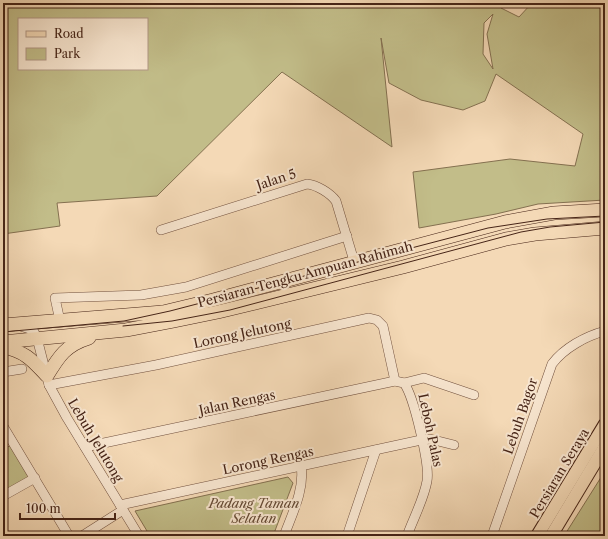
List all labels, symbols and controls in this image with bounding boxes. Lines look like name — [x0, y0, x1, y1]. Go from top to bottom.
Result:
legend — [18, 18, 148, 70]
text: Road — [54, 26, 84, 41]
text: Park — [54, 46, 81, 61]
street label: Jalan 5 — [252, 165, 298, 194]
street label: Persiaran Tengku Ampuan Rahimah — [196, 238, 414, 310]
street label: Lorong Jelutong — [192, 315, 292, 351]
street label: Lebuh Bagor — [500, 375, 541, 456]
street label: Jalan Rengas — [195, 386, 277, 418]
street label: Leboh Palas — [415, 392, 447, 469]
street label: Lebuh Jelutong — [65, 395, 127, 485]
street label: Persiaran Seraya — [526, 425, 592, 521]
street label: Lorong Rengas — [221, 442, 315, 477]
scale bar — [20, 495, 115, 521]
park label: Padang Taman Selatan — [208, 495, 299, 526]
text: 100 m — [26, 501, 61, 516]

